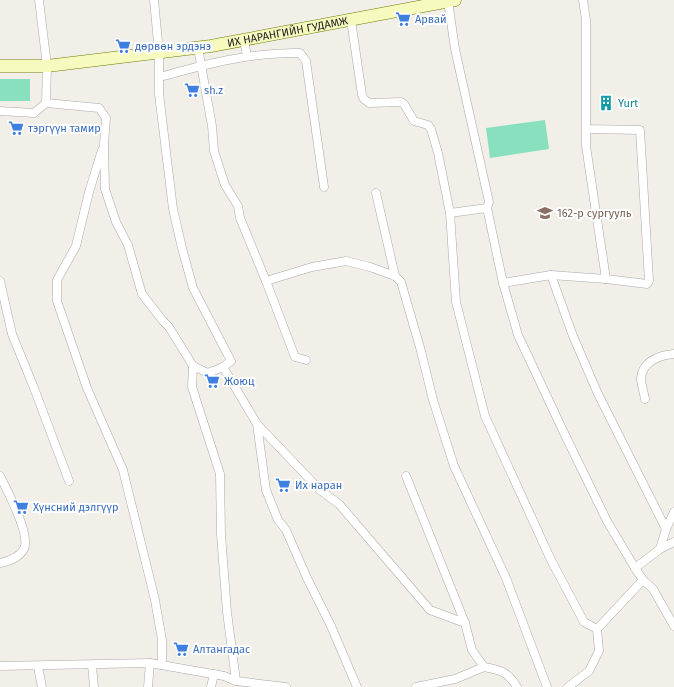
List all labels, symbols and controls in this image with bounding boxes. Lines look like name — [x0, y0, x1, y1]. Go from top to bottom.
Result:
supermarket icon: Арвай — [394, 10, 412, 28]
place label: Арвай — [415, 13, 447, 26]
street label: ИХ НАРАНГИЙН ГУДАМЖ — [226, 14, 349, 50]
supermarket icon: дөрвөн эрдэнэ — [114, 37, 132, 55]
place label: дөрвөн эрдэнэ — [135, 40, 211, 53]
supermarket icon: sh.z — [183, 81, 201, 99]
place label: sh.z — [204, 84, 223, 97]
building icon: Yurt — [597, 94, 615, 112]
place label: Yurt — [618, 97, 638, 110]
supermarket icon: тэргүүн тамир — [7, 119, 25, 137]
place label: тэргүүн тамир — [28, 122, 101, 135]
school or university icon: 162-р сургууль — [536, 204, 554, 222]
place label: 162-р сургууль — [557, 207, 632, 220]
supermarket icon: Жоюц — [203, 372, 221, 390]
place label: Жоюц — [224, 375, 255, 388]
supermarket icon: Их наран — [274, 476, 292, 494]
place label: Их наран — [295, 479, 342, 492]
supermarket icon: Хүнсний дэлгүүр — [12, 498, 30, 516]
place label: Хүнсний дэлгүүр — [33, 501, 118, 514]
supermarket icon: Алтангадас — [172, 640, 190, 658]
place label: Алтангадас — [193, 643, 250, 656]

